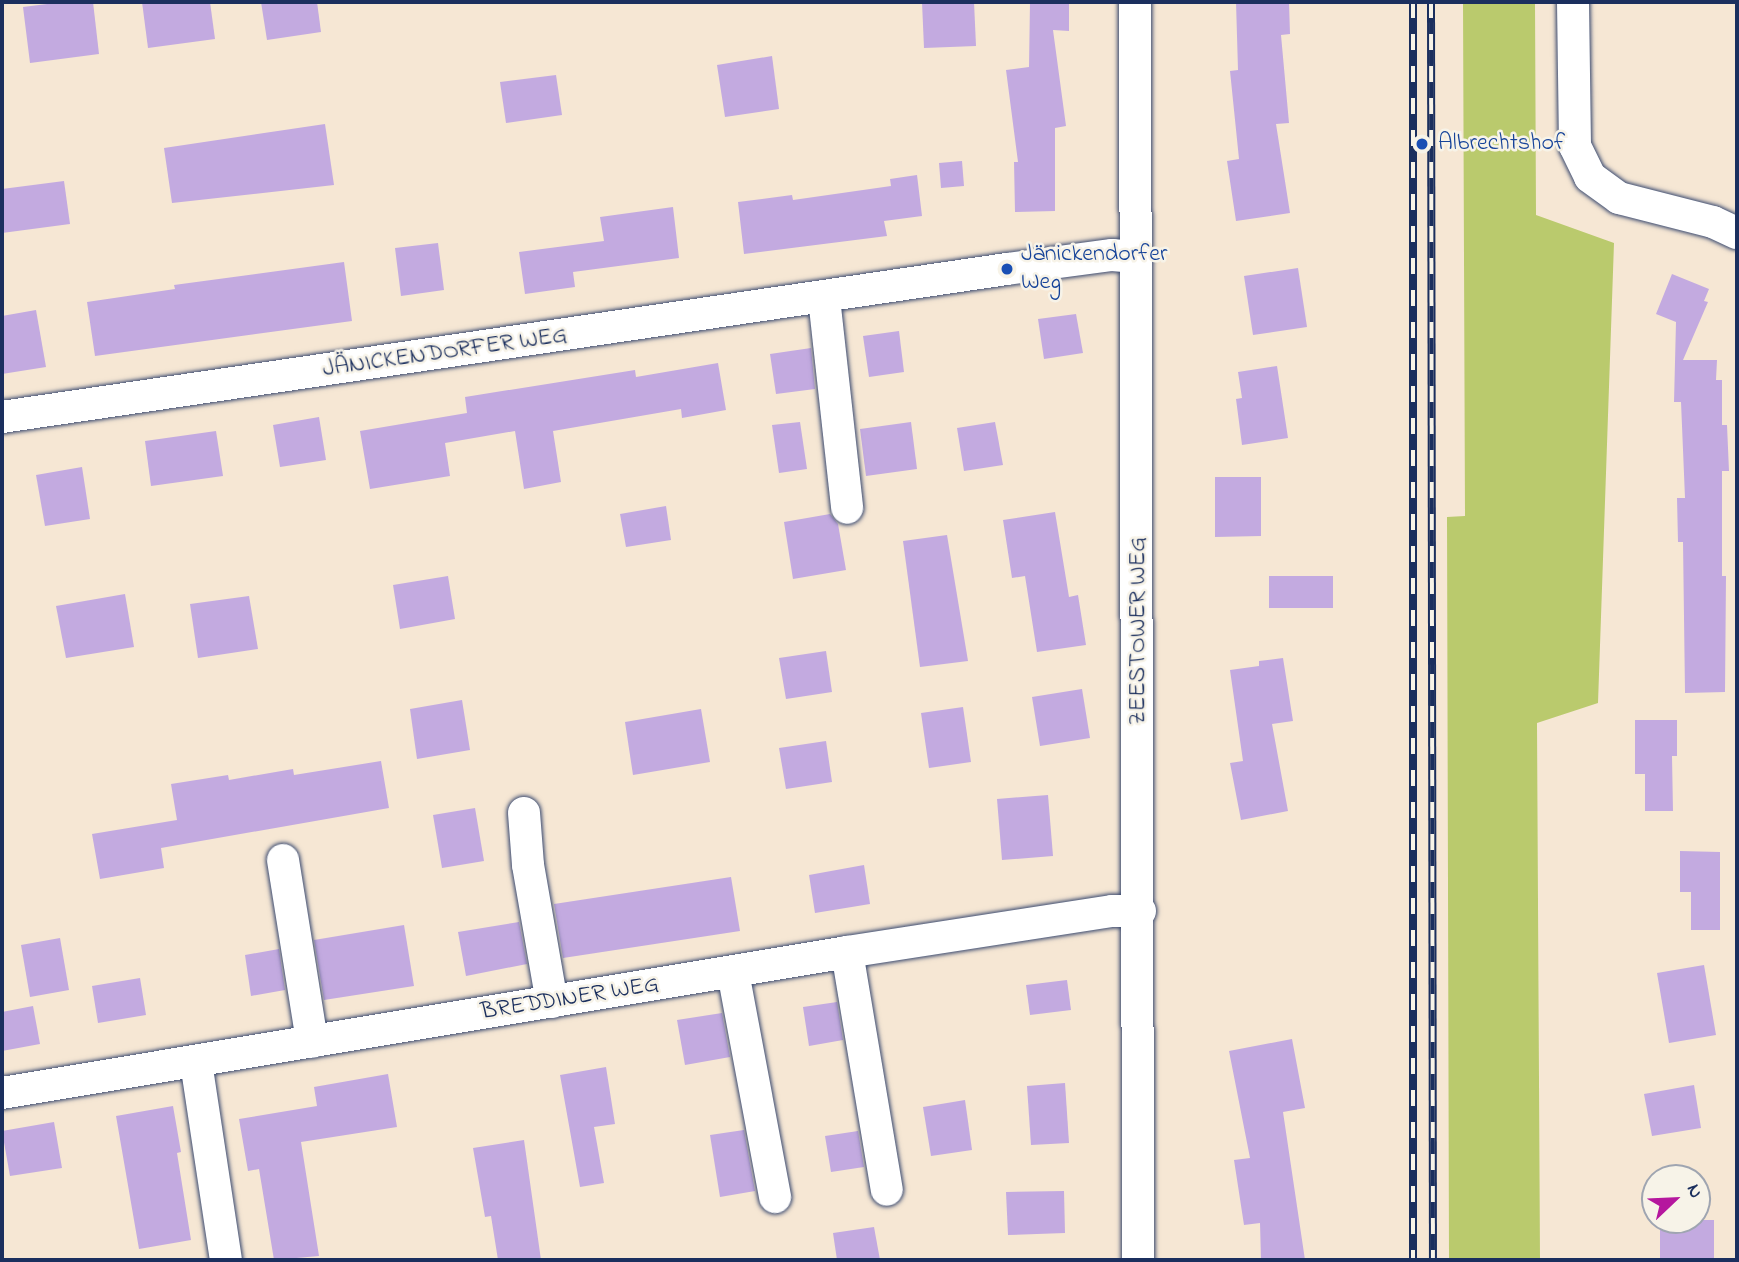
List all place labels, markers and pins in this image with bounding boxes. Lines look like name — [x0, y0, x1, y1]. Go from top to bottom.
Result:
place label: Albrechtshof — [1438, 130, 1565, 158]
marker: Albrechtshof — [1412, 134, 1432, 154]
place label: Jänickendorfer Weg — [1021, 241, 1167, 297]
marker: Jänickendorfer Weg — [999, 261, 1015, 277]

